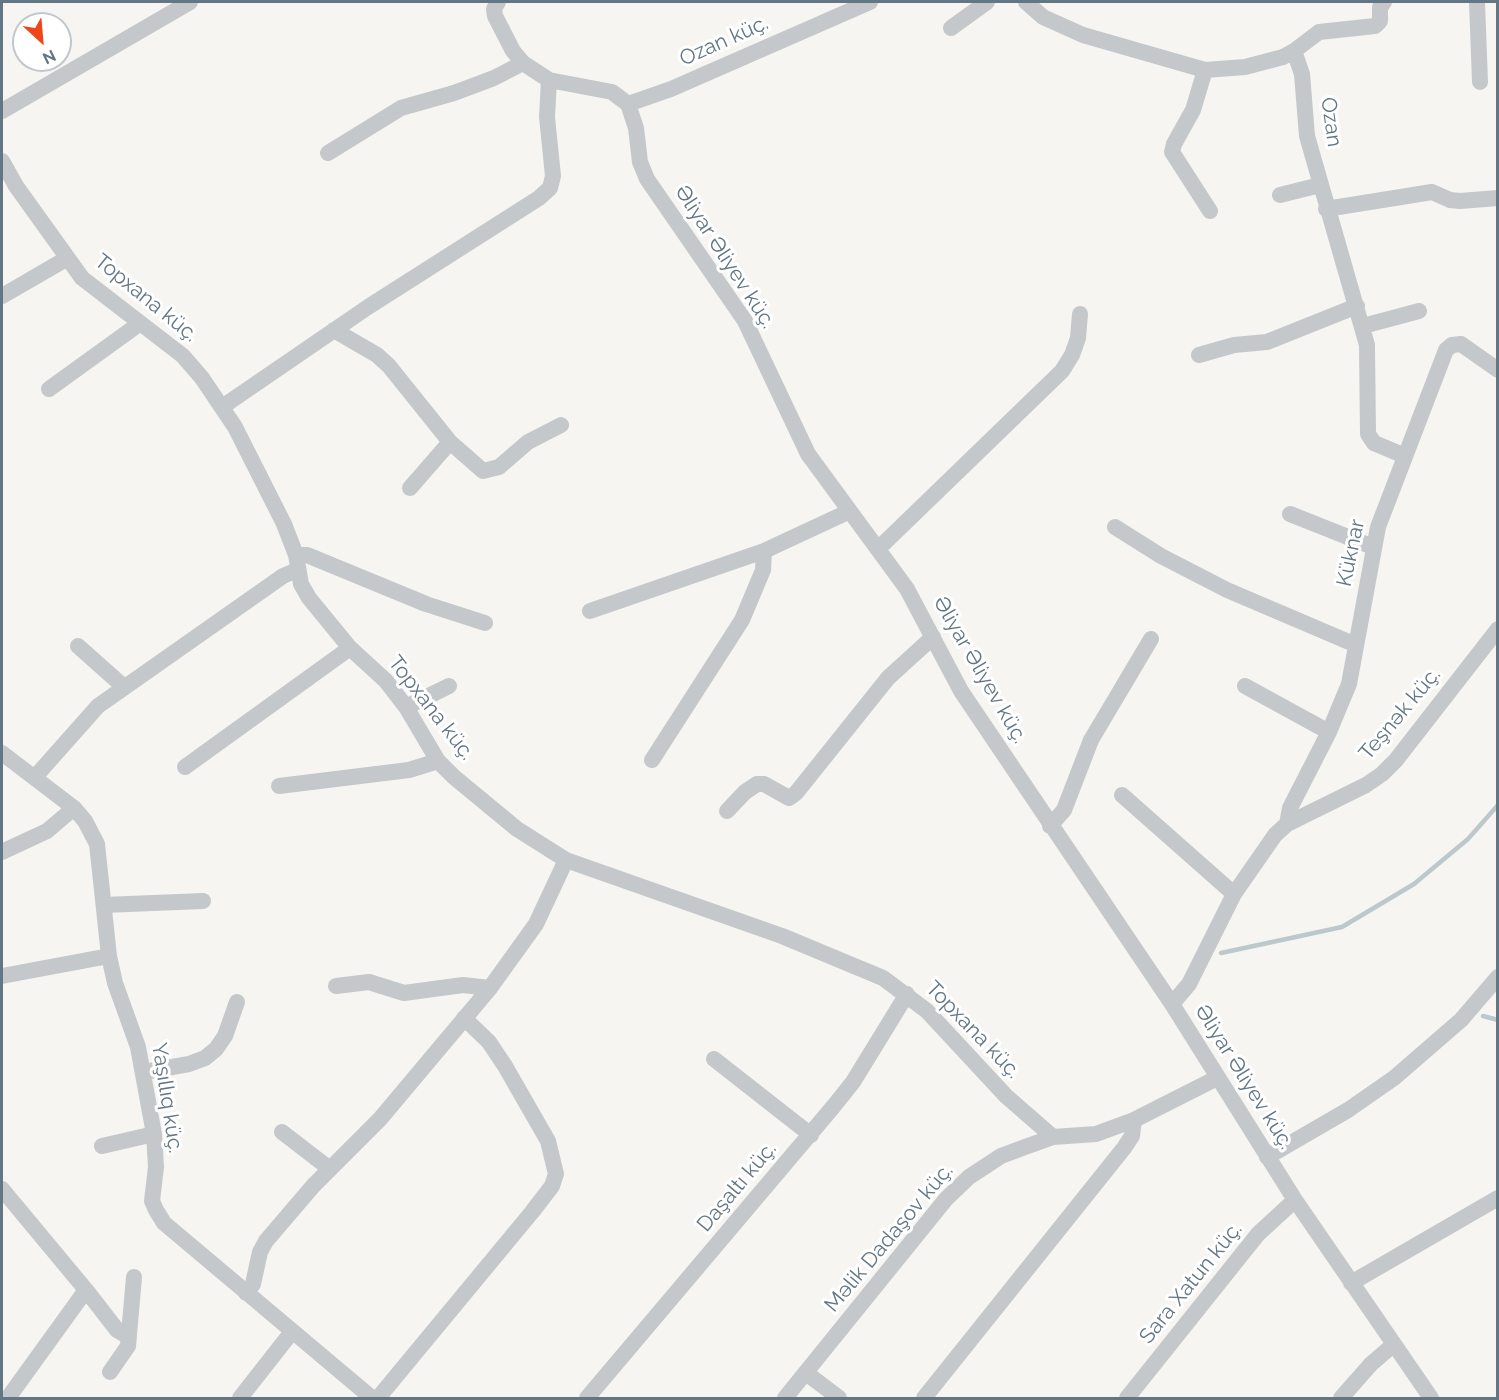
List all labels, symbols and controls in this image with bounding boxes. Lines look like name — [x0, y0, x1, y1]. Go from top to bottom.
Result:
street label: Ozan küç. — [676, 10, 772, 72]
north arrow — [12, 12, 72, 72]
text: N — [40, 46, 59, 68]
street label: Ozan — [1315, 96, 1347, 148]
street label: Əliyar Əliyev küç. — [669, 181, 781, 333]
street label: Topxana küç. — [89, 249, 203, 347]
street label: Küknar — [1332, 517, 1370, 589]
street label: Əliyar Əliyev küç. — [928, 592, 1032, 748]
street label: Topxana küç. — [382, 651, 480, 765]
street label: Teşnək küç. — [1354, 663, 1446, 765]
street label: Topxana küç. — [920, 976, 1026, 1084]
street label: Əliyar Əliyev küç. — [1189, 1000, 1299, 1154]
street label: Yaşıllıq küç. — [146, 1041, 188, 1155]
street label: Daşaltı küç. — [692, 1137, 782, 1237]
street label: Məlik Dadaşov küç. — [820, 1159, 958, 1317]
street label: Sara Xatun küç. — [1134, 1217, 1248, 1349]

